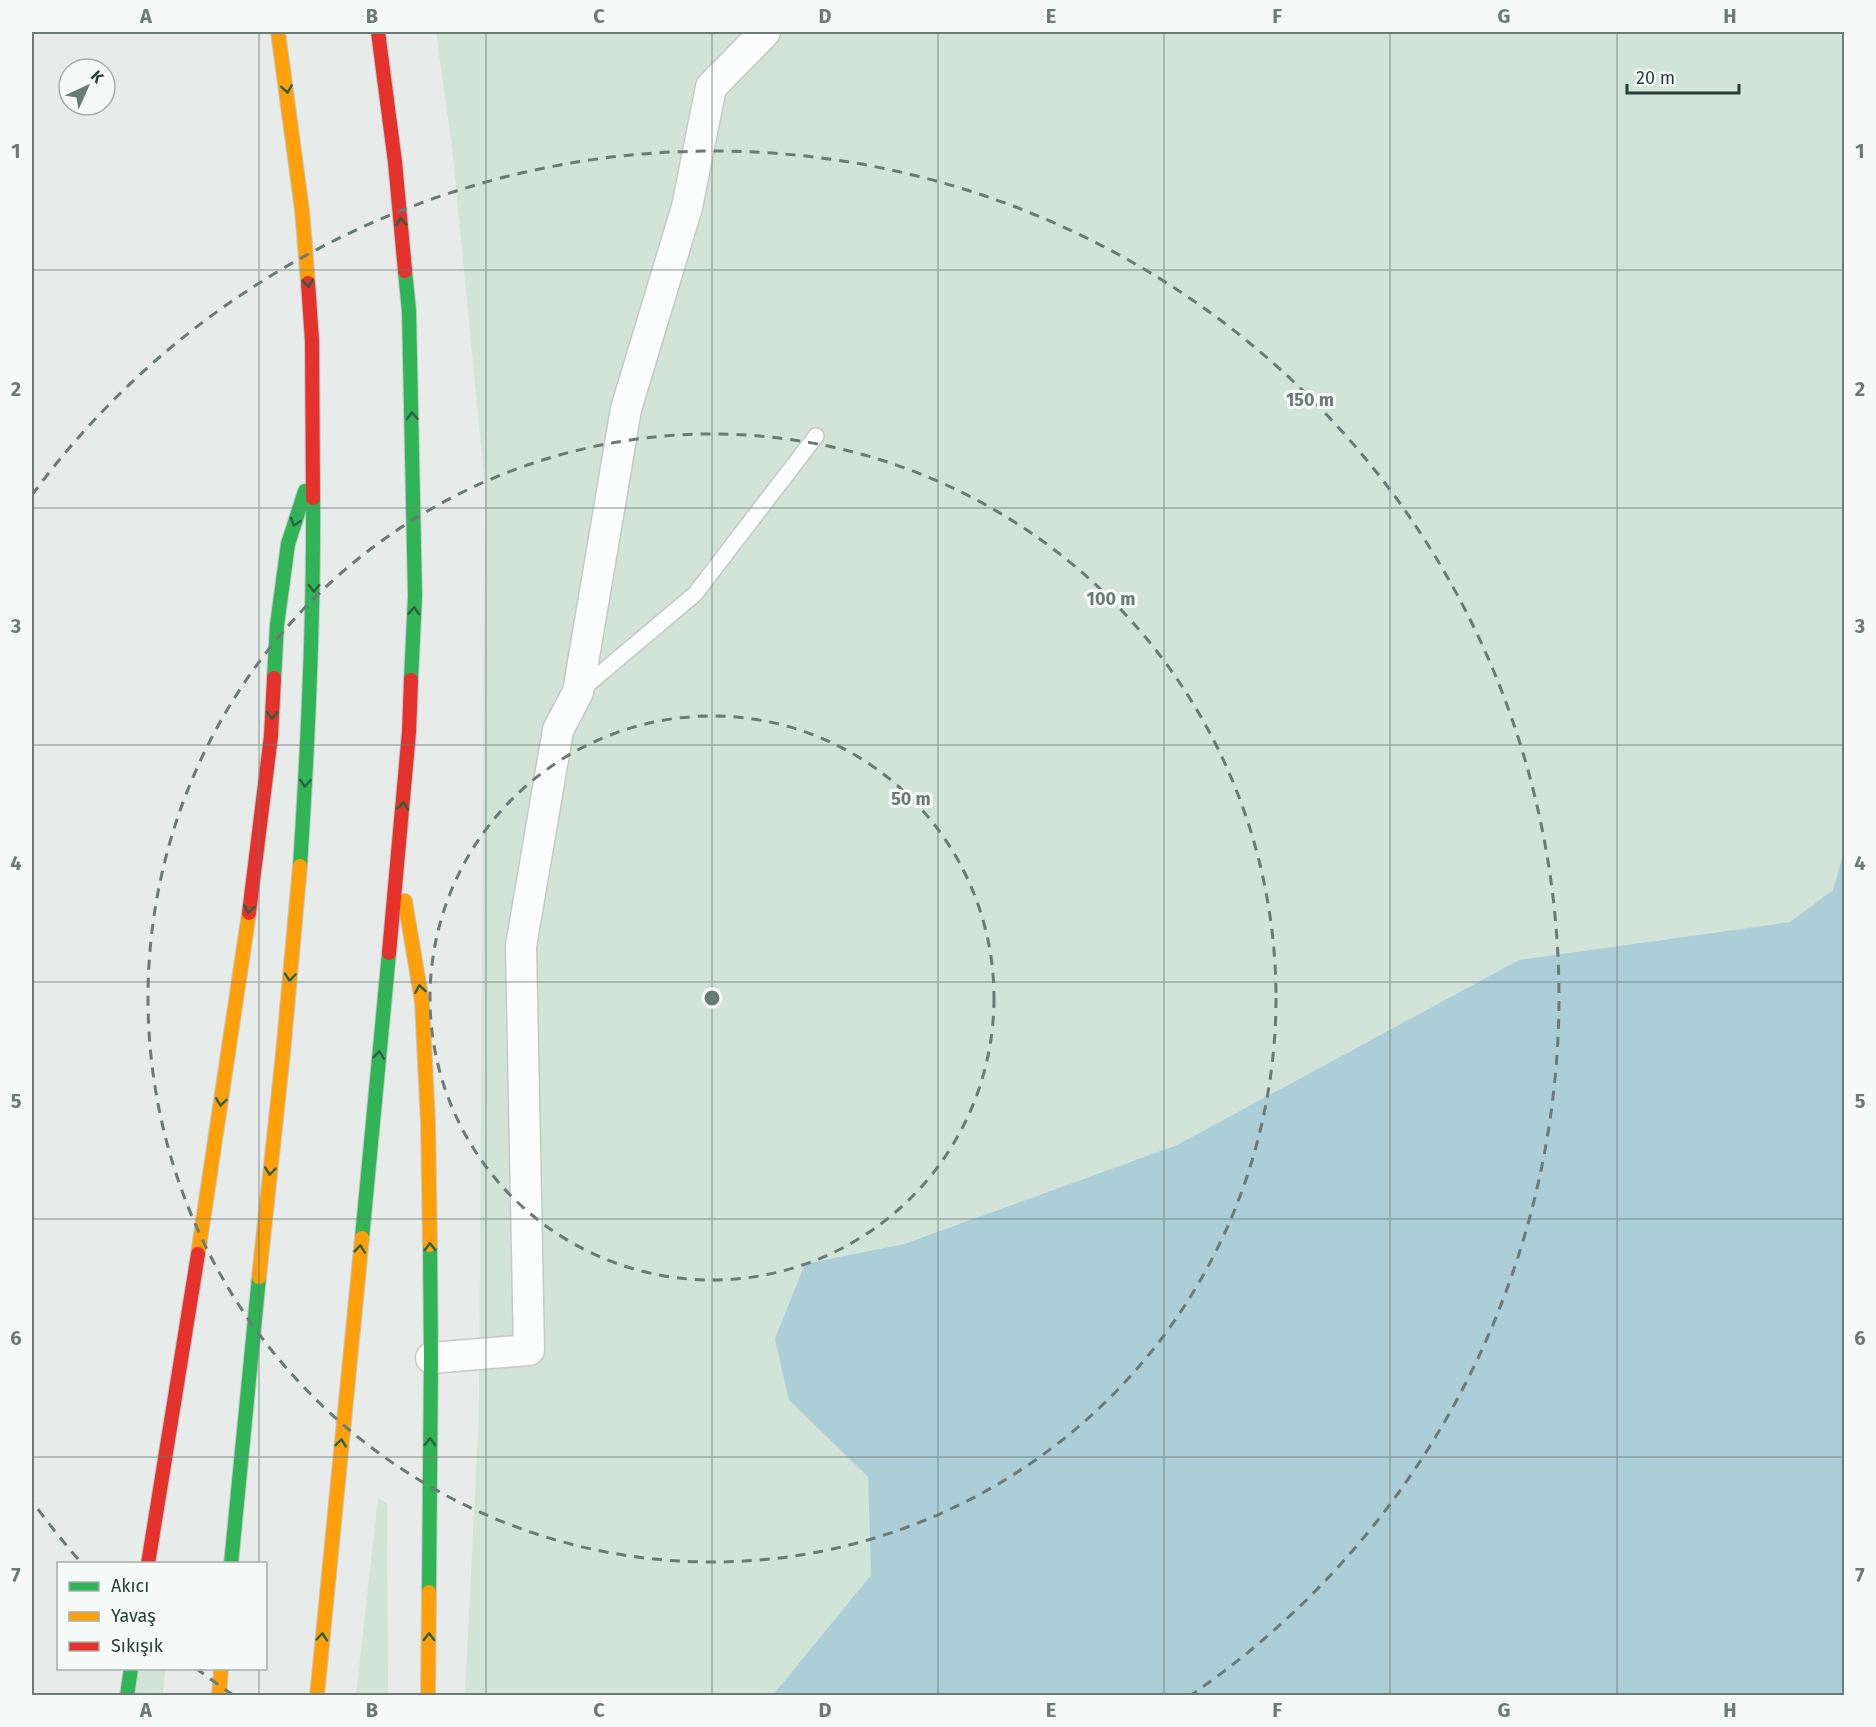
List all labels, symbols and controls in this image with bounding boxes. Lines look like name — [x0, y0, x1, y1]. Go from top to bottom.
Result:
text: A — [139, 4, 153, 28]
text: B — [366, 4, 378, 28]
text: C — [593, 4, 605, 28]
text: D — [818, 4, 832, 28]
text: E — [1046, 4, 1056, 28]
text: F — [1272, 4, 1282, 28]
text: G — [1498, 4, 1510, 28]
text: H — [1723, 4, 1737, 28]
north arrow — [57, 57, 117, 117]
scale bar — [1627, 57, 1740, 95]
text: K — [87, 66, 108, 88]
text: 20 m — [1636, 67, 1675, 89]
one-way arrow — [280, 85, 292, 94]
text: 1 — [11, 139, 21, 163]
text: 1 — [1855, 139, 1865, 163]
one-way arrow — [395, 217, 408, 226]
one-way arrow — [301, 279, 314, 288]
text: 2 — [11, 377, 21, 401]
text: 2 — [1855, 377, 1865, 401]
text: 150 m — [1286, 389, 1334, 411]
one-way arrow — [405, 412, 418, 421]
one-way arrow — [290, 516, 302, 527]
one-way arrow — [308, 583, 320, 592]
text: 100 m — [1087, 588, 1135, 610]
one-way arrow — [408, 607, 421, 616]
text: 3 — [10, 614, 21, 638]
text: 3 — [1854, 614, 1865, 638]
one-way arrow — [266, 710, 279, 719]
one-way arrow — [299, 778, 312, 787]
text: 50 m — [891, 788, 931, 810]
one-way arrow — [396, 801, 409, 810]
text: 4 — [10, 851, 22, 875]
text: 4 — [1854, 851, 1866, 875]
one-way arrow — [244, 904, 256, 913]
one-way arrow — [284, 973, 297, 982]
one-way arrow — [415, 985, 427, 994]
centre of rings — [702, 988, 722, 1008]
one-way arrow — [372, 1050, 385, 1060]
text: 5 — [11, 1089, 22, 1113]
text: 5 — [1855, 1089, 1866, 1113]
one-way arrow — [216, 1097, 228, 1106]
one-way arrow — [265, 1167, 277, 1176]
one-way arrow — [424, 1243, 436, 1252]
one-way arrow — [353, 1245, 366, 1254]
text: 6 — [10, 1326, 22, 1350]
text: 6 — [1854, 1326, 1866, 1350]
one-way arrow — [424, 1438, 436, 1447]
one-way arrow — [334, 1439, 347, 1448]
legend — [57, 1562, 267, 1670]
text: 7 — [11, 1563, 21, 1587]
text: 7 — [1855, 1563, 1865, 1587]
text: Akıcı — [111, 1575, 149, 1597]
text: Yavaş — [111, 1605, 156, 1627]
one-way arrow — [315, 1633, 328, 1642]
one-way arrow — [423, 1633, 435, 1642]
text: Sıkışık — [111, 1635, 164, 1657]
text: A — [139, 1698, 153, 1722]
text: B — [366, 1698, 378, 1722]
text: C — [593, 1698, 605, 1722]
text: D — [818, 1698, 832, 1722]
text: E — [1046, 1698, 1056, 1722]
text: F — [1272, 1698, 1282, 1722]
text: G — [1498, 1698, 1510, 1722]
text: H — [1723, 1698, 1737, 1722]

